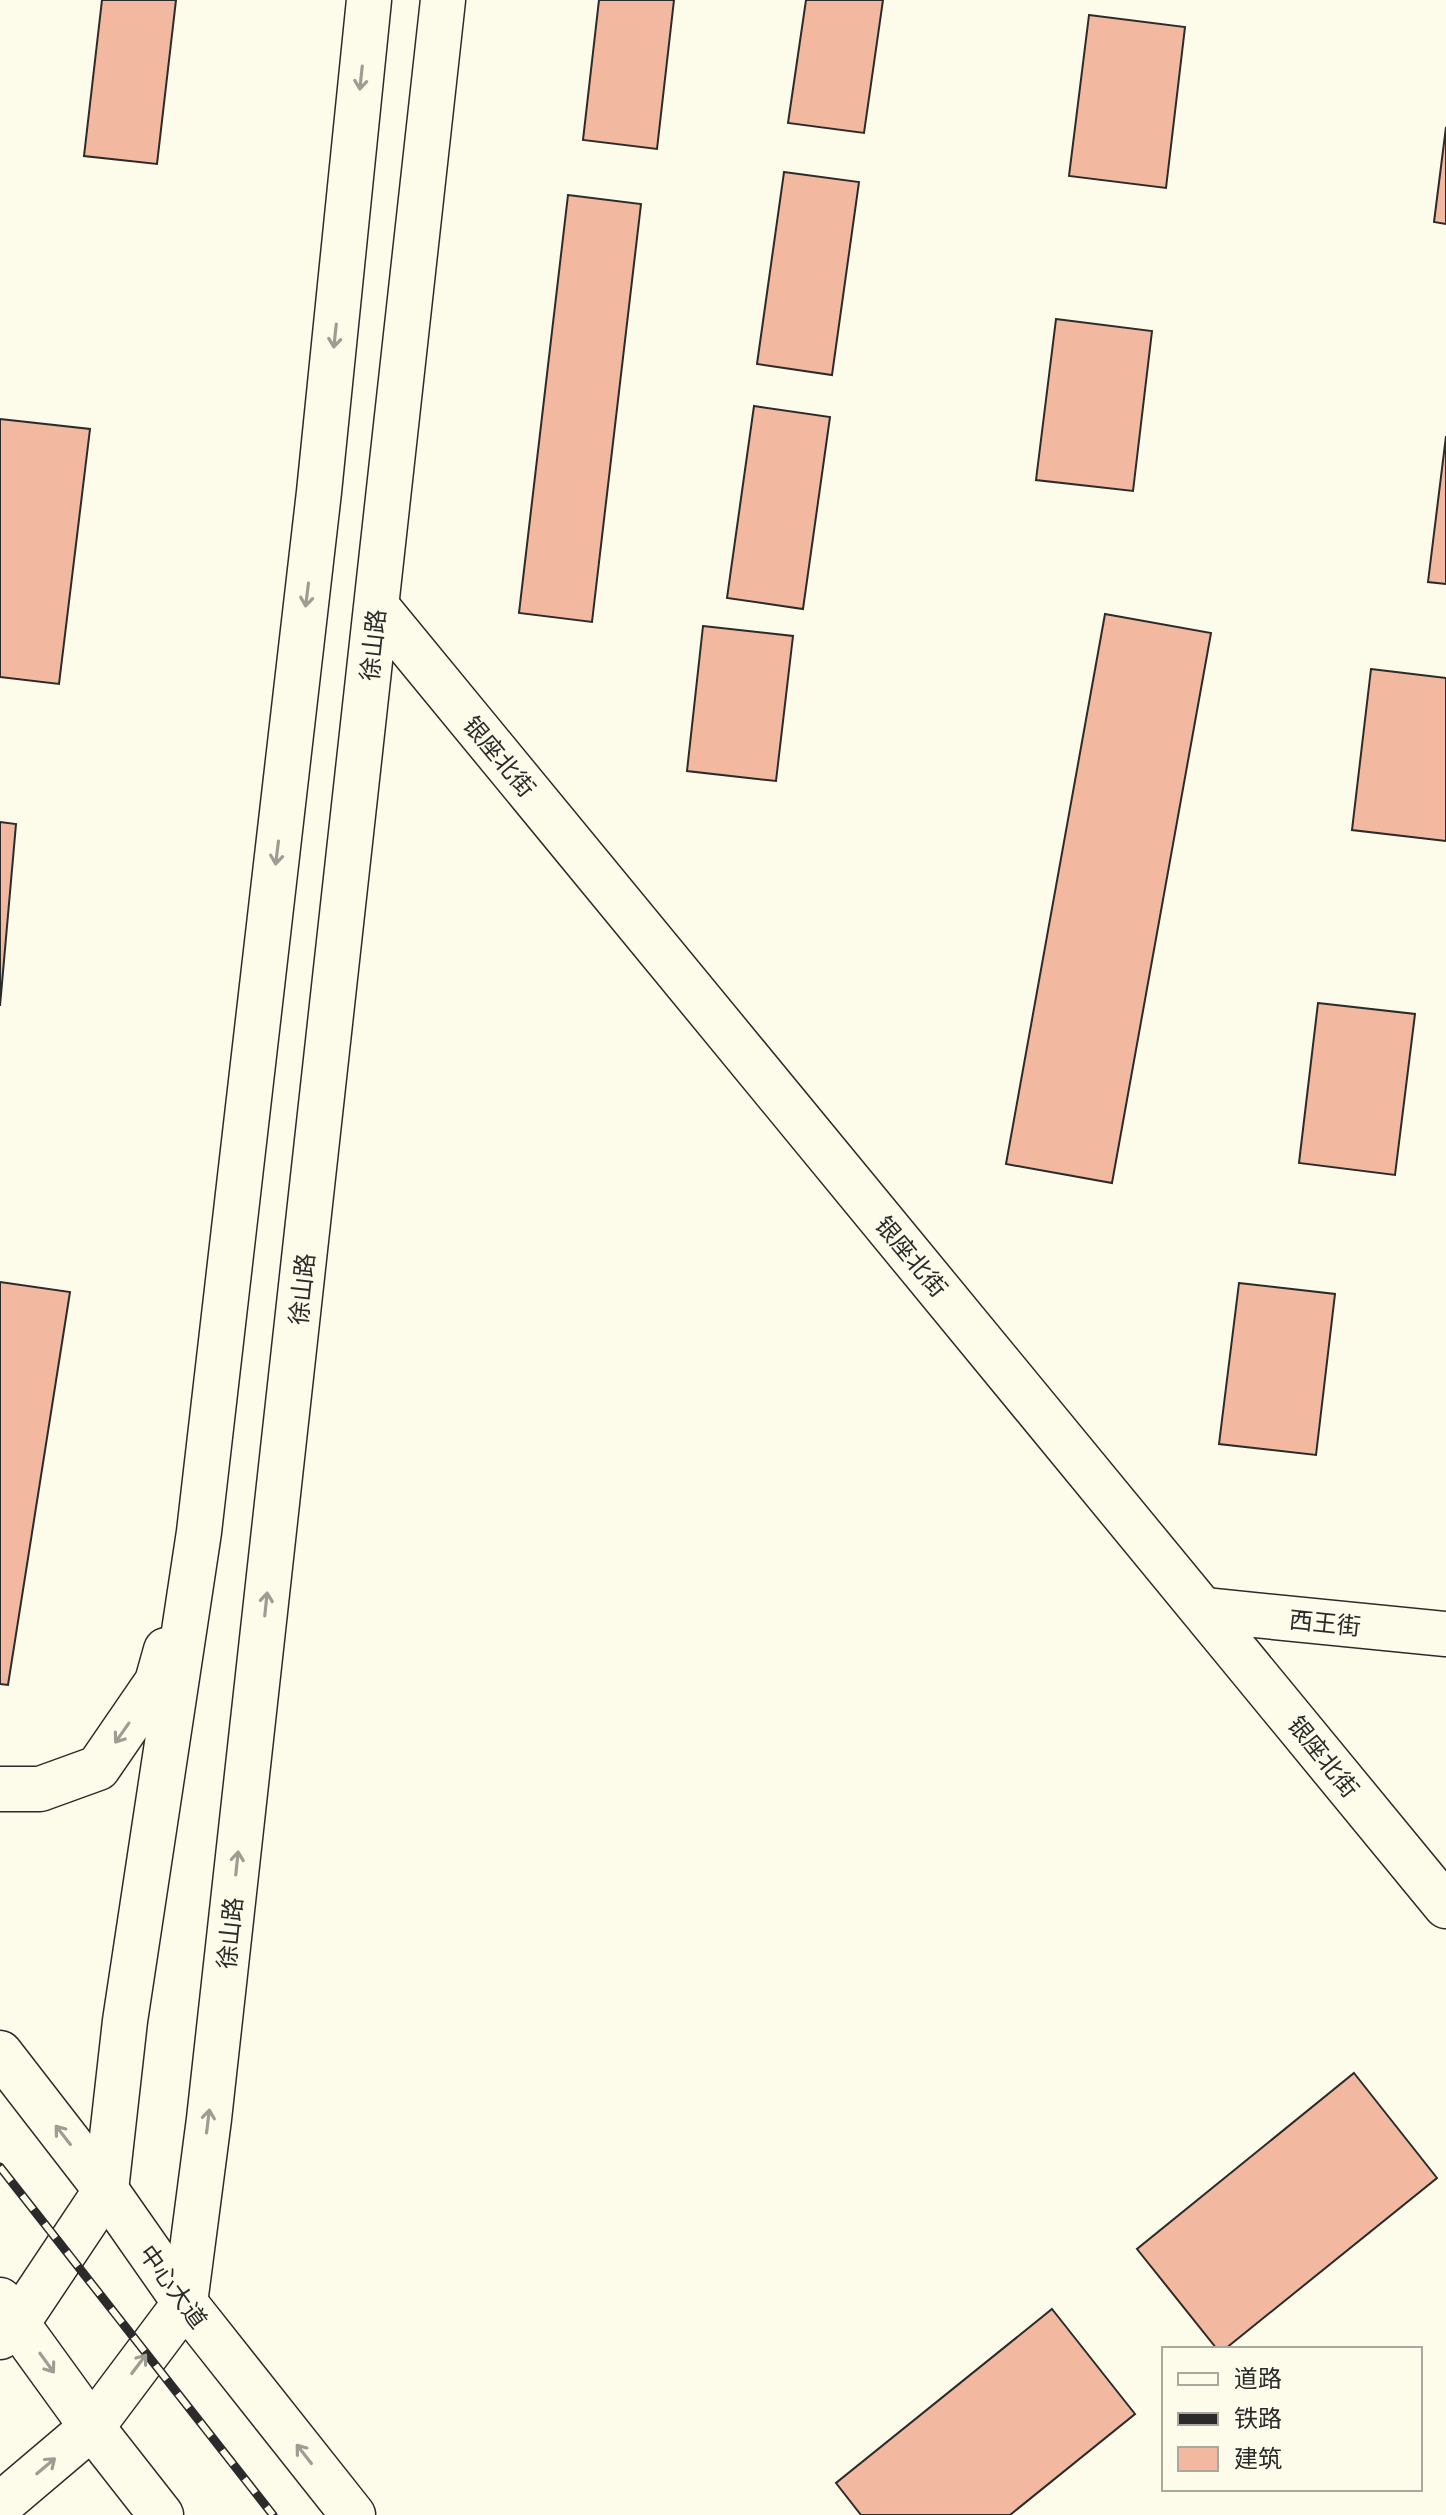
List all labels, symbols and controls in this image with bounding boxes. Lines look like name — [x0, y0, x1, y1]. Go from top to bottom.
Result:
one-way arrow — [353, 64, 368, 91]
one-way arrow — [327, 322, 342, 349]
one-way arrow — [299, 582, 314, 607]
street label: 徐山路 — [354, 608, 390, 682]
street label: 银座北街 — [458, 710, 542, 802]
one-way arrow — [270, 839, 285, 866]
street label: 银座北街 — [870, 1210, 954, 1302]
street label: 徐山路 — [283, 1252, 319, 1326]
one-way arrow — [258, 1591, 273, 1618]
street label: 西王街 — [1288, 1604, 1362, 1640]
street label: 银座北街 — [1283, 1710, 1365, 1802]
one-way arrow — [114, 1722, 130, 1744]
one-way arrow — [230, 1851, 245, 1876]
street label: 徐山路 — [211, 1896, 247, 1970]
one-way arrow — [201, 2109, 216, 2134]
one-way arrow — [54, 2125, 72, 2146]
street label: 中心大道 — [134, 2239, 214, 2333]
legend — [1162, 2347, 1422, 2491]
one-way arrow — [38, 2351, 55, 2373]
one-way arrow — [131, 2354, 147, 2376]
text: 道路 — [1234, 2363, 1282, 2392]
text: 铁路 — [1234, 2403, 1282, 2432]
text: 建筑 — [1234, 2443, 1282, 2472]
one-way arrow — [296, 2444, 313, 2465]
one-way arrow — [36, 2457, 56, 2475]

